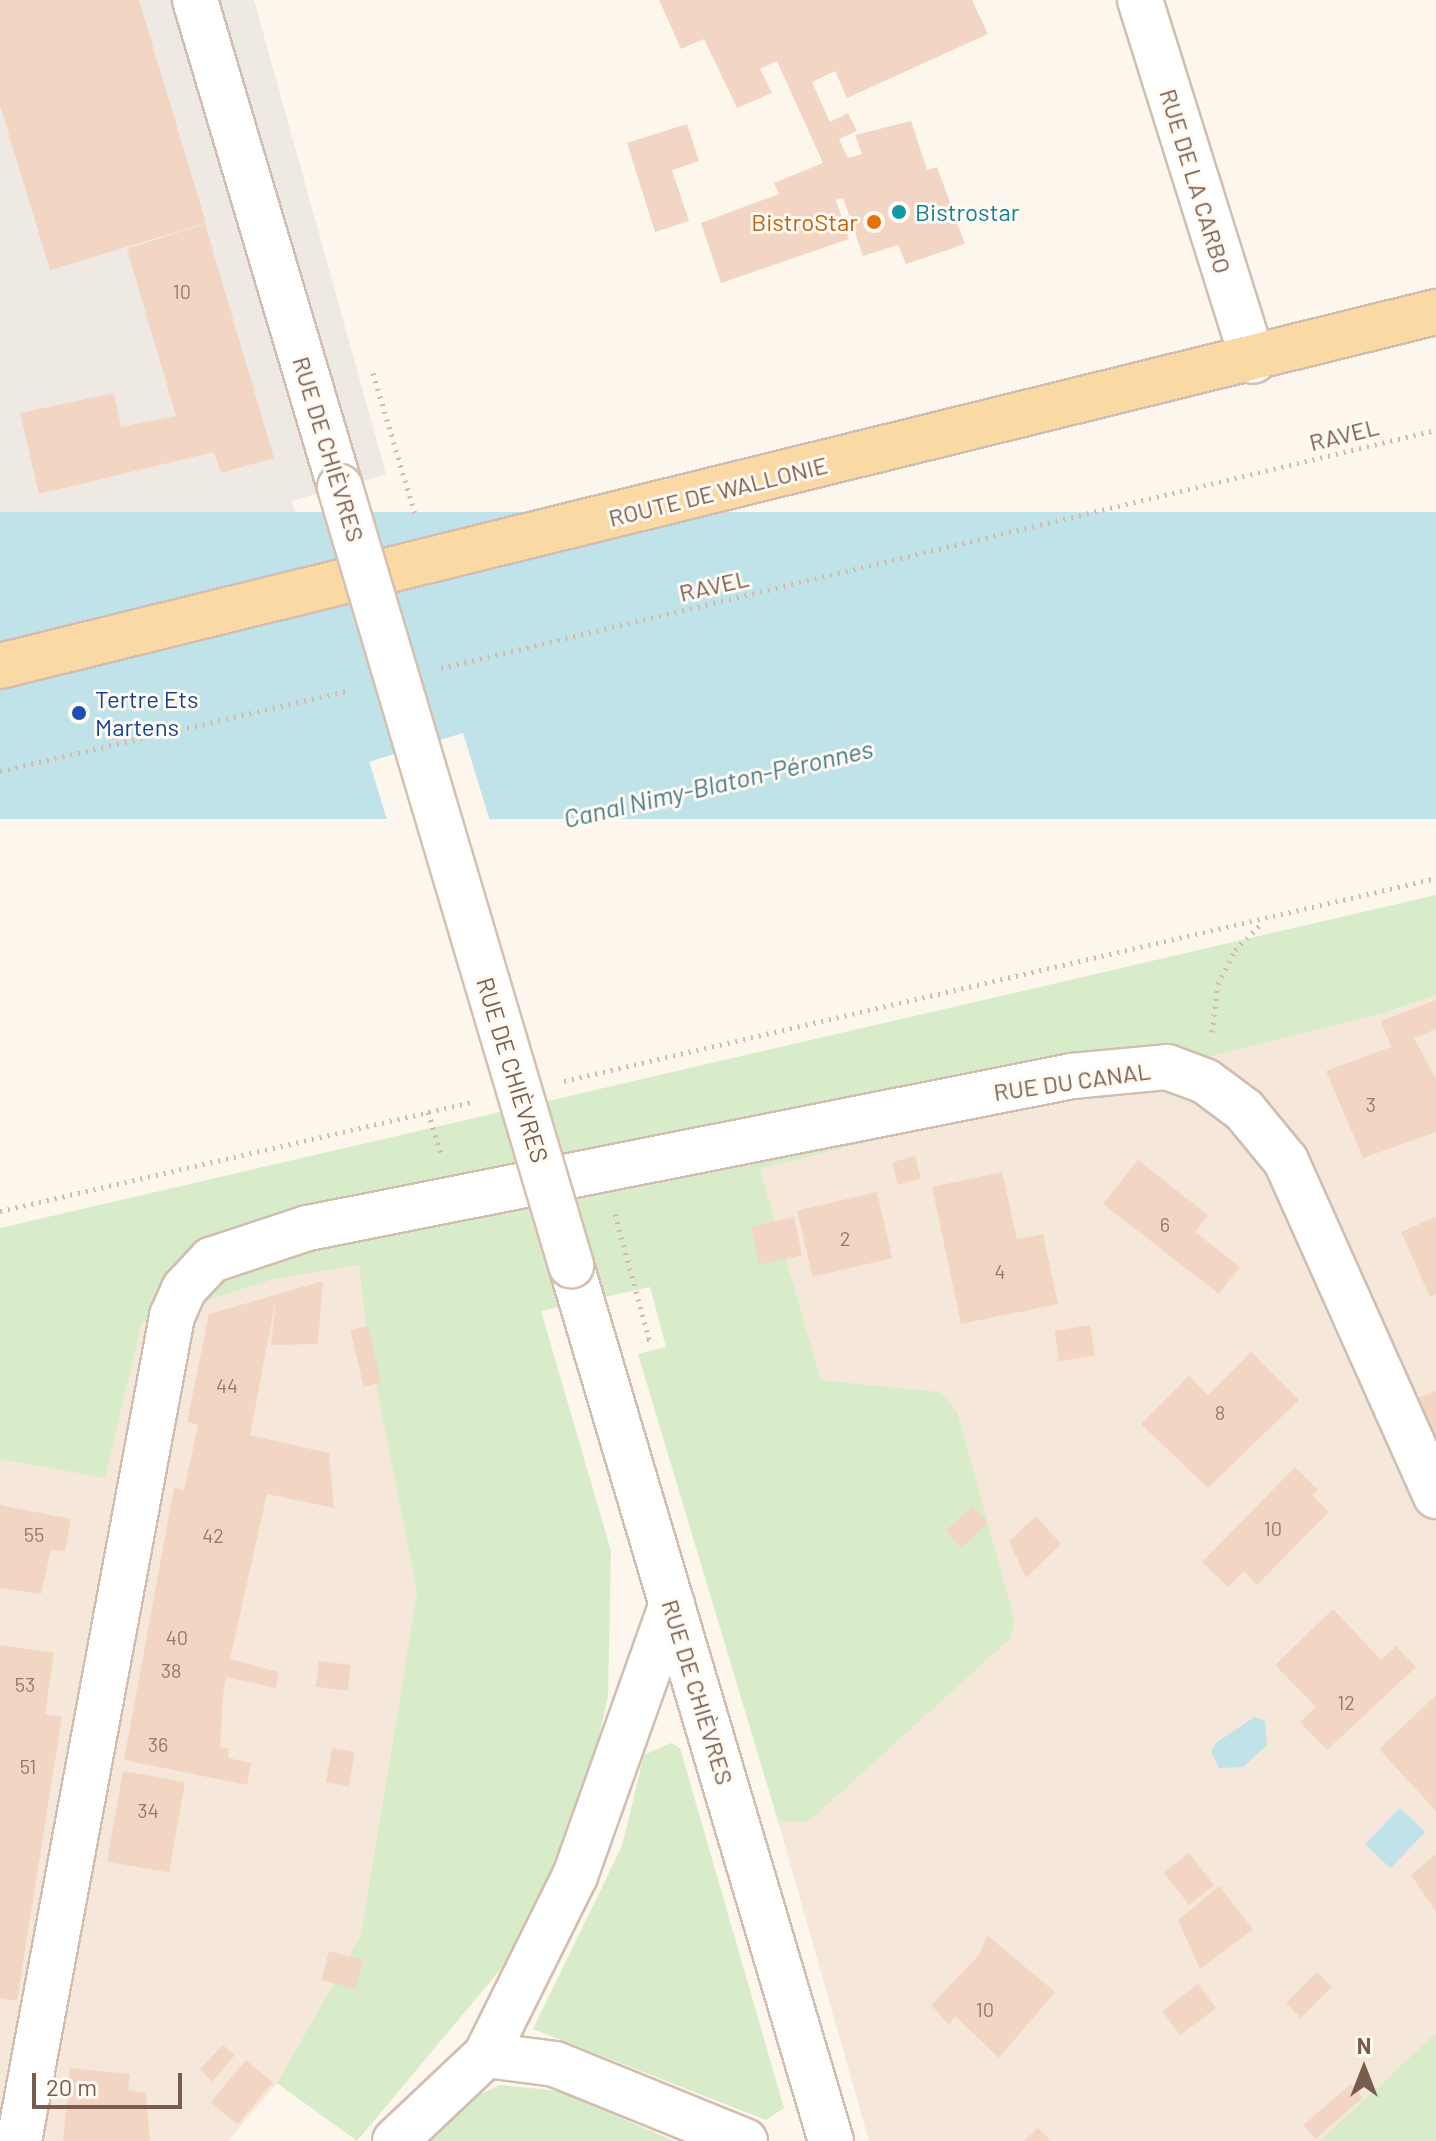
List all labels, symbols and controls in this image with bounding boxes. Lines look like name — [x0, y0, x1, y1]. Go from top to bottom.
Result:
street label: RUE DE LA CARBO — [1154, 85, 1238, 277]
place label: Bistrostar — [915, 198, 1019, 226]
marker: Bistrostar — [890, 203, 908, 221]
place label: BistroStar — [751, 208, 858, 236]
marker: BistroStar — [865, 213, 883, 231]
house number: 10 — [173, 279, 191, 303]
street label: RUE DE CHIÈVRES — [287, 353, 371, 545]
street label: RAVEL — [1306, 411, 1382, 457]
street label: ROUTE DE WALLONIE — [605, 450, 831, 532]
street label: RAVEL — [676, 563, 752, 607]
place label: Tertre Ets Martens — [95, 685, 199, 741]
marker: Tertre Ets Martens — [70, 704, 88, 722]
water label: Canal Nimy-Blaton-Péronnes — [560, 732, 876, 834]
street label: RUE DE CHIÈVRES — [471, 974, 555, 1166]
street label: RUE DU CANAL — [992, 1056, 1152, 1106]
house number: 3 — [1366, 1092, 1376, 1116]
house number: 6 — [1160, 1212, 1170, 1236]
house number: 2 — [840, 1226, 850, 1250]
house number: 4 — [994, 1259, 1006, 1283]
house number: 44 — [216, 1373, 238, 1397]
house number: 8 — [1215, 1400, 1225, 1424]
house number: 10 — [1264, 1516, 1282, 1540]
house number: 55 — [24, 1522, 44, 1546]
house number: 42 — [202, 1523, 224, 1547]
street label: RUE DE CHIÈVRES — [656, 1596, 740, 1788]
house number: 40 — [166, 1625, 188, 1649]
house number: 38 — [161, 1658, 181, 1682]
house number: 53 — [15, 1672, 35, 1696]
house number: 12 — [1337, 1690, 1355, 1714]
house number: 36 — [148, 1732, 168, 1756]
house number: 51 — [20, 1754, 36, 1778]
house number: 34 — [137, 1798, 159, 1822]
house number: 10 — [976, 1997, 994, 2021]
north arrow — [1324, 2029, 1404, 2109]
text: N — [1357, 2032, 1371, 2058]
scale bar — [36, 2057, 186, 2107]
text: 20 m — [46, 2072, 97, 2101]

